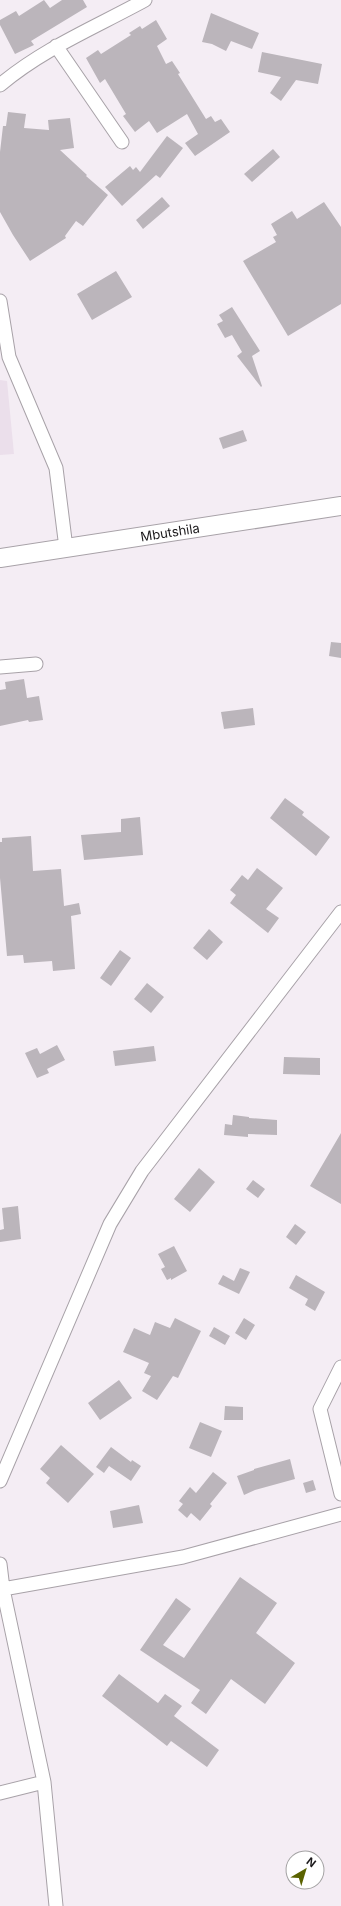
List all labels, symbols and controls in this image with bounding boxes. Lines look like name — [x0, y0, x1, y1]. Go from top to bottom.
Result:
street label: Mbutshila — [139, 519, 201, 545]
north arrow — [285, 1850, 325, 1890]
text: N — [304, 1854, 319, 1870]

